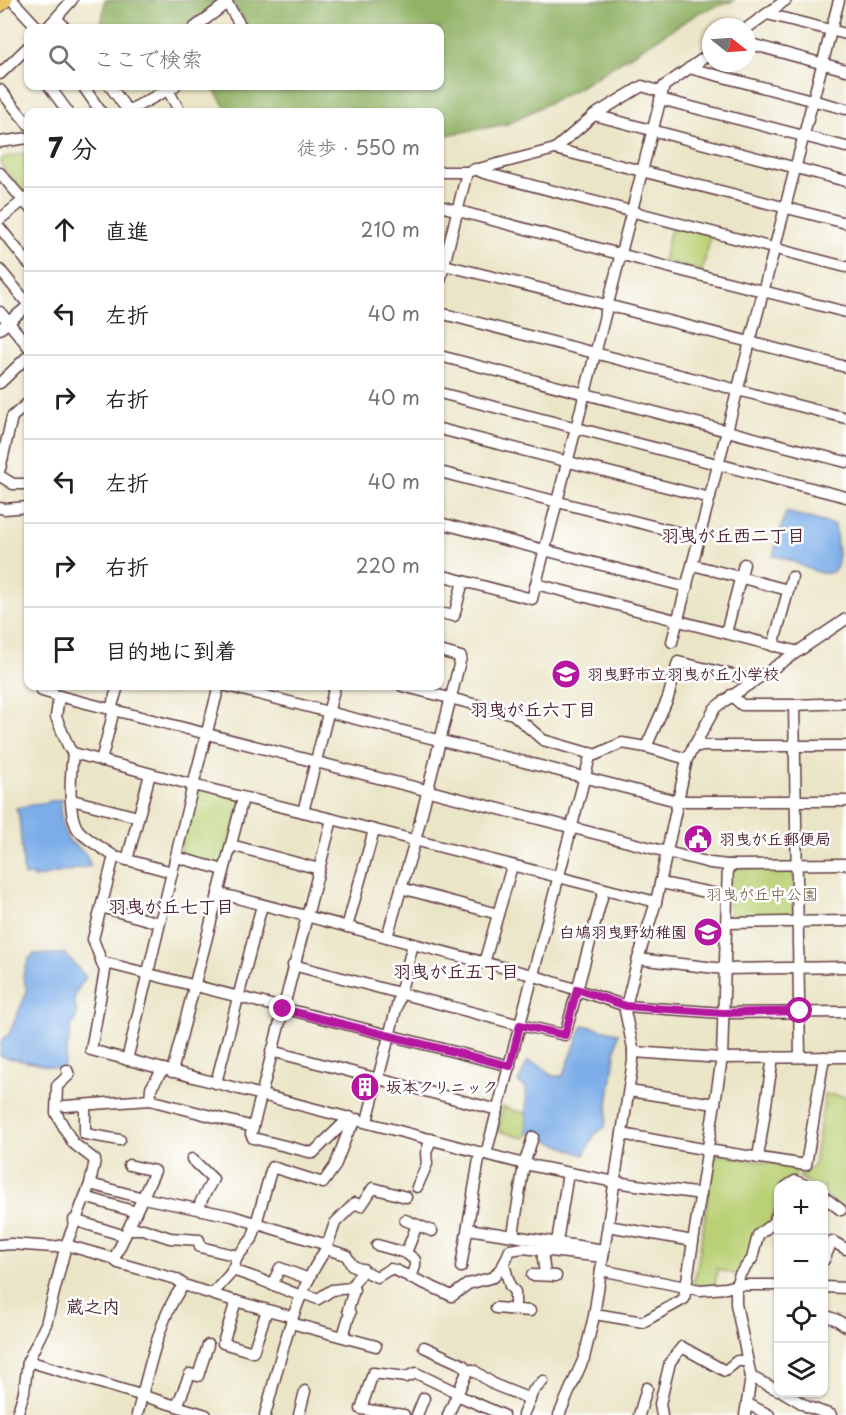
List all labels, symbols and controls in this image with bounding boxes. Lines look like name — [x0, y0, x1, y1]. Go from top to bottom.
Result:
north arrow — [702, 18, 756, 72]
search box — [24, 24, 444, 90]
icon: search — [45, 41, 78, 74]
text: ここで検索 — [93, 41, 203, 74]
text: 7 分 — [48, 128, 97, 167]
text: 徒歩 · 550 m — [297, 132, 420, 162]
icon: ahead — [48, 213, 81, 246]
text: 直進 — [105, 213, 149, 246]
text: 210 m — [361, 214, 420, 244]
icon: left — [48, 297, 81, 330]
text: 左折 — [105, 297, 149, 330]
text: 40 m — [368, 298, 420, 328]
icon: right — [48, 381, 81, 414]
text: 右折 — [105, 381, 149, 414]
text: 40 m — [368, 382, 420, 412]
icon: left — [48, 465, 81, 498]
text: 左折 — [105, 465, 149, 498]
text: 40 m — [368, 466, 420, 496]
district label: 羽曳が丘西二丁目 — [661, 521, 805, 548]
icon: right — [48, 549, 81, 582]
text: 右折 — [105, 549, 149, 582]
text: 220 m — [356, 550, 420, 580]
icon: arrive — [48, 633, 81, 666]
text: 目的地に到着 — [105, 633, 237, 666]
school or university icon: 羽曳野市立羽曳が丘小学校 — [550, 658, 582, 690]
place label: 羽曳野市立羽曳が丘小学校 — [587, 661, 779, 685]
district label: 羽曳が丘六丁目 — [470, 695, 596, 722]
public building icon: 羽曳が丘郵便局 — [682, 823, 714, 855]
place label: 羽曳が丘郵便局 — [719, 826, 831, 850]
park label: 羽曳が丘中公園 — [706, 881, 818, 905]
district label: 羽曳が丘七丁目 — [108, 892, 234, 919]
school or university icon: 白鳩羽曳野幼稚園 — [692, 916, 724, 948]
place label: 白鳩羽曳野幼稚園 — [559, 919, 687, 943]
district label: 羽曳が丘五丁目 — [393, 957, 519, 984]
route end — [269, 995, 295, 1021]
route start — [786, 997, 812, 1023]
building icon: 坂本クリニック — [349, 1071, 381, 1103]
place label: 坂本クリニック — [386, 1074, 498, 1098]
map controls — [774, 1181, 828, 1397]
button: + — [774, 1181, 828, 1235]
button: − — [774, 1235, 828, 1289]
button: locate — [774, 1289, 828, 1343]
district label: 蔵之内 — [66, 1292, 120, 1319]
button: layers — [774, 1343, 828, 1397]

